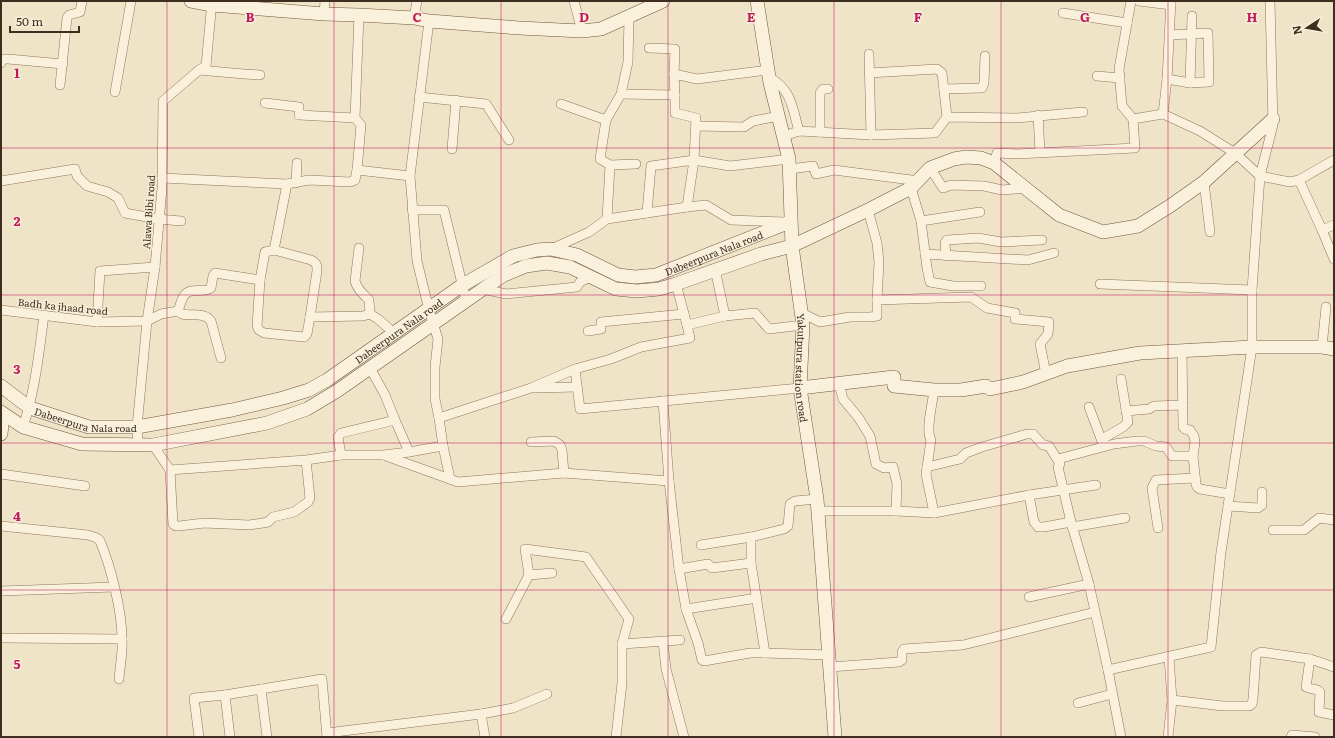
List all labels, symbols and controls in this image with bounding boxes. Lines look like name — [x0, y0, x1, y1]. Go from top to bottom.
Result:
text: B — [246, 7, 255, 26]
text: C — [412, 7, 422, 26]
text: D — [579, 7, 589, 26]
text: E — [747, 7, 756, 26]
text: F — [914, 7, 922, 26]
text: G — [1080, 7, 1090, 26]
text: H — [1247, 7, 1258, 26]
scale bar — [10, 8, 79, 34]
north arrow — [1287, 8, 1327, 48]
text: 50 m — [16, 12, 43, 30]
text: N — [1287, 24, 1305, 36]
text: 1 — [14, 63, 20, 82]
street label: Alawa Bibi road — [138, 174, 158, 250]
text: 2 — [14, 211, 21, 230]
street label: Dabeerpura Nala road — [662, 226, 765, 278]
street label: Badh ka jhaad road — [17, 294, 109, 318]
street label: Dabeerpura Nala road — [351, 294, 445, 366]
street label: Yakutpura station road — [792, 312, 813, 423]
text: 3 — [13, 359, 21, 378]
street label: Dabeerpura Nala road — [33, 403, 137, 435]
text: 4 — [13, 506, 21, 525]
text: 5 — [13, 654, 21, 673]

